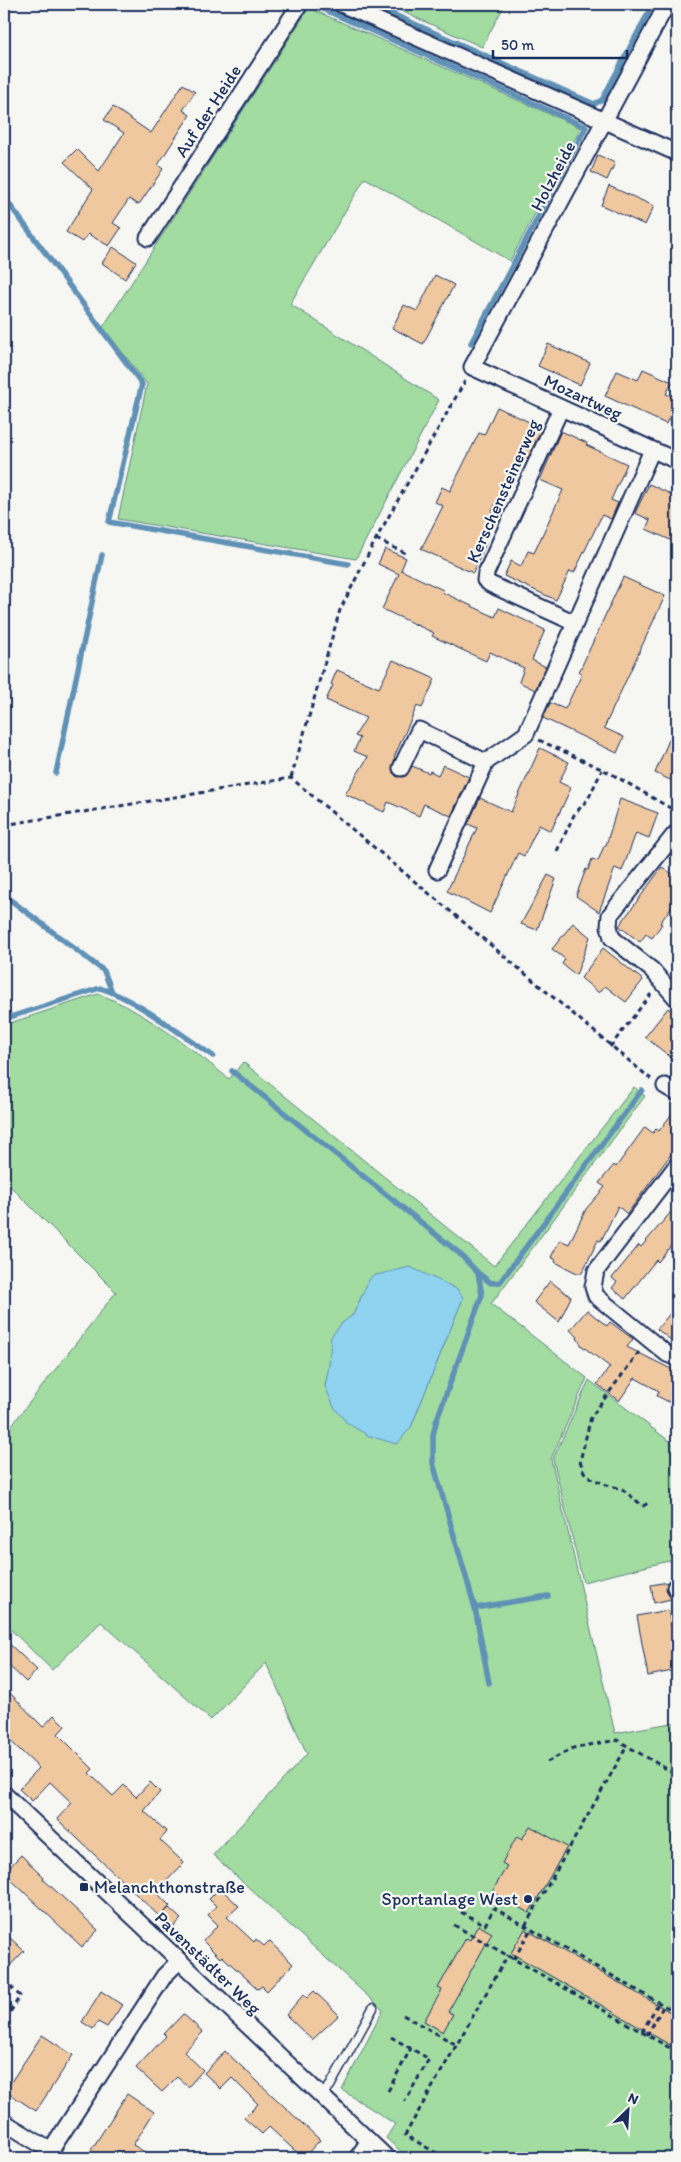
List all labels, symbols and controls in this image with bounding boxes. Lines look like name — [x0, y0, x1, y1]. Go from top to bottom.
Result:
scale bar — [493, 28, 627, 60]
text: 50 m — [501, 36, 534, 54]
street label: Auf der Heide — [170, 61, 246, 161]
street label: Holzheide — [525, 137, 581, 215]
street label: Mozartweg — [540, 369, 627, 425]
street label: Kerschensteinerweg — [461, 415, 545, 566]
place label: Melanchthonstraße — [94, 1876, 245, 1898]
marker: Melanchthonstraße — [78, 1881, 90, 1893]
place label: Sportanlage West — [382, 1888, 518, 1910]
marker: Sportanlage West — [522, 1893, 534, 1905]
street label: Pavenstädter Weg — [150, 1907, 266, 2020]
north arrow — [604, 2084, 654, 2134]
text: N — [625, 2089, 641, 2108]

